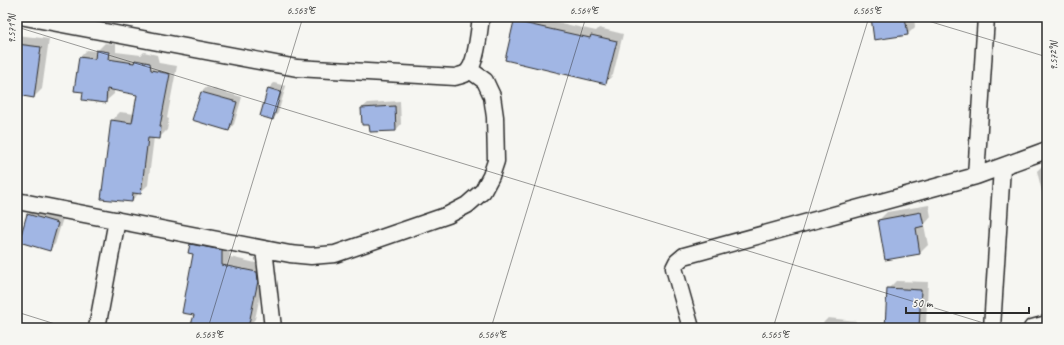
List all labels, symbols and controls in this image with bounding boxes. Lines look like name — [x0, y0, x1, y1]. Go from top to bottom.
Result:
text: 6.563°E — [287, 4, 317, 17]
text: 6.564°E — [570, 4, 600, 17]
text: 6.565°E — [853, 4, 883, 17]
text: 9.571°N — [5, 13, 18, 43]
text: 9.572°N — [1047, 40, 1060, 70]
scale bar — [906, 289, 1029, 315]
text: 50 m — [912, 295, 934, 311]
text: 6.563°E — [195, 328, 225, 341]
text: 6.564°E — [478, 328, 508, 341]
text: 6.565°E — [761, 328, 791, 341]

